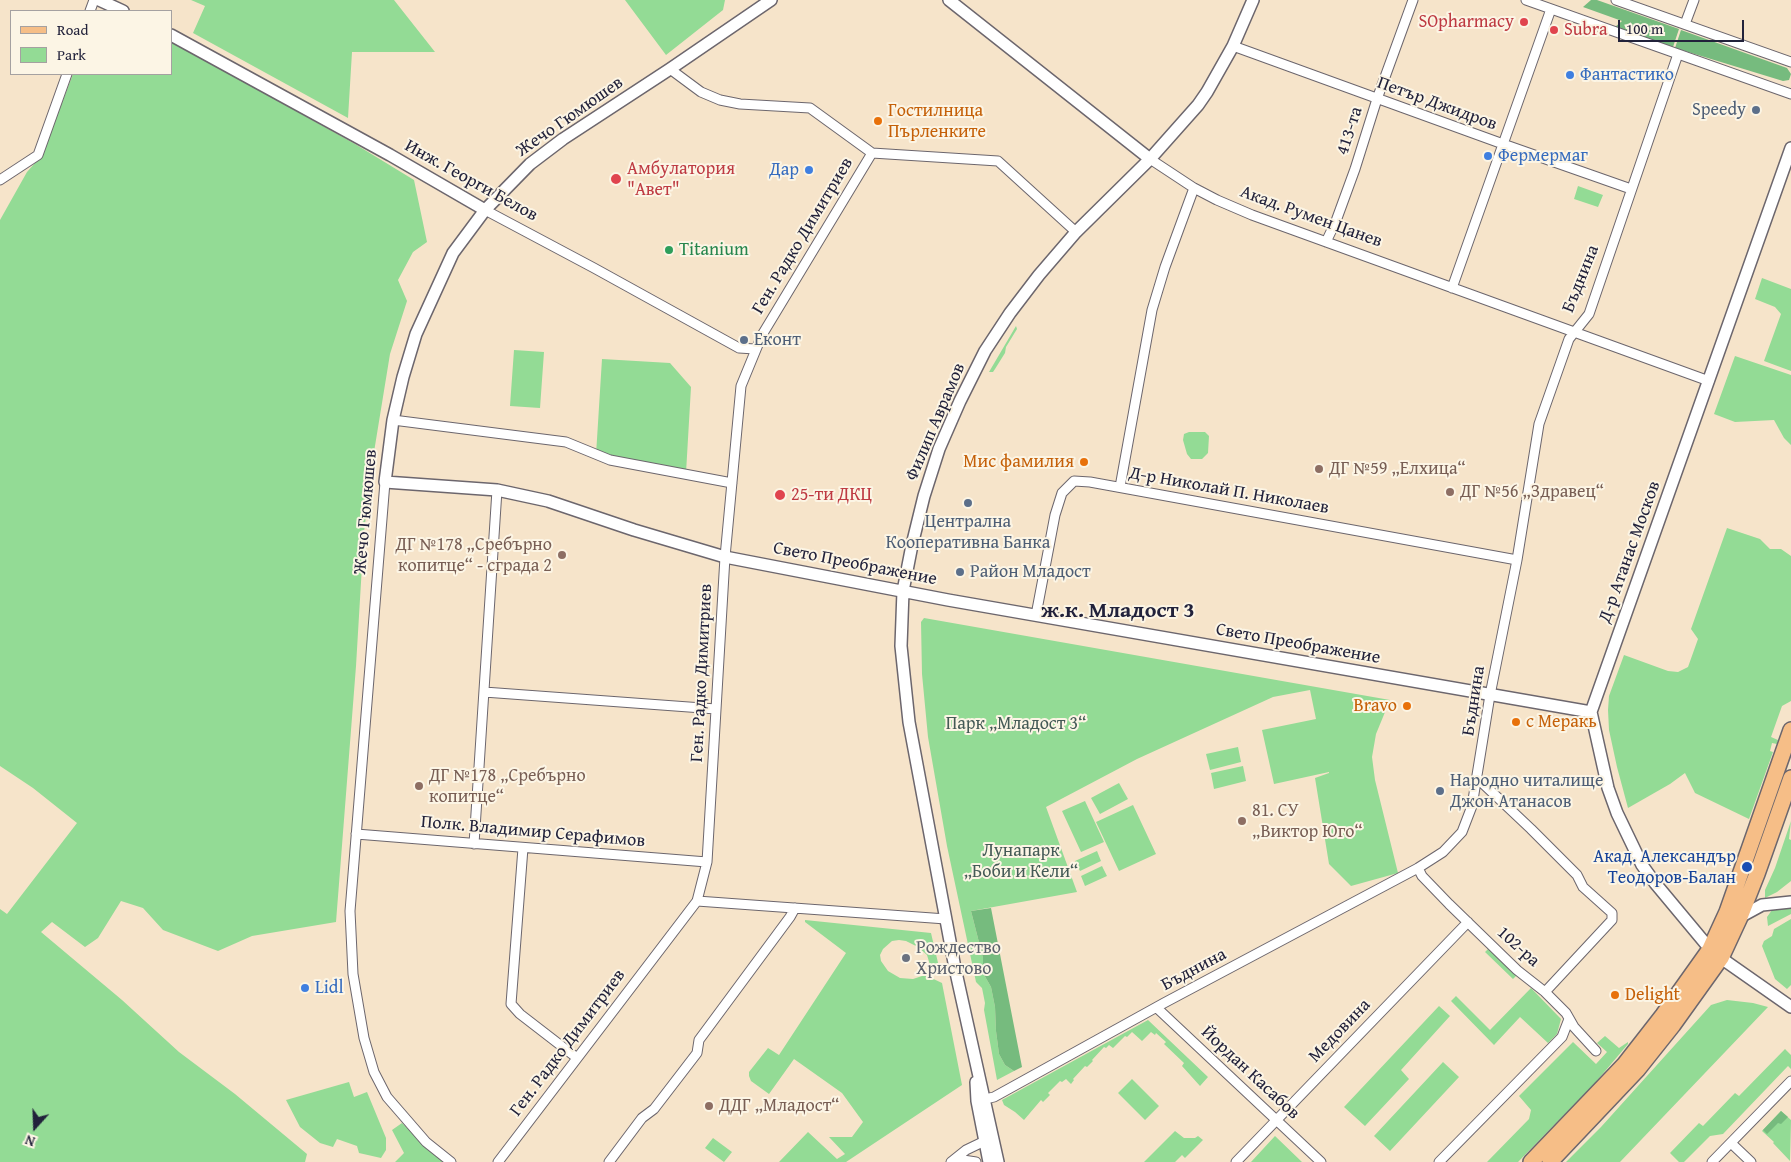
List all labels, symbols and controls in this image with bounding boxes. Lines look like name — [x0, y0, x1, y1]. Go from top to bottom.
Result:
legend — [10, 10, 172, 75]
scale bar — [1621, 10, 1747, 42]
place label: SOpharmacy — [1418, 11, 1514, 33]
marker: SOpharmacy — [1518, 16, 1530, 28]
text: 100 m — [1626, 18, 1663, 39]
text: Road — [57, 19, 88, 40]
place label: Subra — [1564, 19, 1608, 41]
marker: Subra — [1548, 24, 1560, 36]
text: Park — [57, 44, 86, 65]
place label: Фантастико — [1580, 64, 1674, 86]
marker: Фантастико — [1564, 69, 1576, 81]
street label: Жечо Гюмюшев — [512, 72, 628, 162]
street label: Петър Джидров — [1374, 72, 1500, 136]
place label: Speedy — [1692, 99, 1746, 121]
place label: Гостилница Пърленките — [888, 100, 986, 142]
street label: 413-та — [1332, 104, 1368, 158]
marker: Speedy — [1750, 104, 1762, 116]
marker: Гостилница Пърленките — [872, 115, 884, 127]
street label: Инж. Георги Белов — [401, 135, 541, 227]
place label: Фермермаг — [1498, 145, 1588, 167]
marker: Фермермаг — [1482, 150, 1494, 162]
street label: Ген. Радко Димитриев — [748, 154, 858, 318]
place label: Амбулатория "Авет" — [627, 158, 735, 200]
place label: Дар — [769, 159, 799, 181]
marker: Дар — [803, 164, 815, 176]
marker: Амбулатория "Авет" — [609, 172, 623, 186]
street label: Акад. Румен Цанев — [1237, 181, 1385, 253]
place label: Titanium — [679, 239, 749, 261]
street label: Бъднина — [1558, 242, 1604, 316]
marker: Titanium — [663, 244, 675, 256]
place label: Еконт — [754, 329, 801, 351]
marker: Еконт — [738, 334, 750, 346]
street label: Филип Аврамов — [901, 360, 971, 484]
street label: Жечо Гюмюшев — [350, 448, 382, 576]
place label: Мис фамилия — [963, 451, 1074, 473]
marker: Мис фамилия — [1078, 456, 1090, 468]
place label: ДГ №59 „Елхица“ — [1329, 458, 1466, 480]
street label: Д-р Николай П. Николаев — [1127, 463, 1331, 519]
marker: ДГ №59 „Елхица“ — [1313, 463, 1325, 475]
street label: Д-р Атанас Москов — [1594, 478, 1666, 626]
place label: ДГ №56 „Здравец“ — [1460, 481, 1604, 503]
place label: 25-ти ДКЦ — [791, 484, 872, 506]
marker: ДГ №56 „Здравец“ — [1444, 486, 1456, 498]
marker: 25-ти ДКЦ — [773, 488, 787, 502]
marker: Централна Кооперативна Банка — [962, 497, 974, 509]
place label: Централна Кооперативна Банка — [886, 511, 1050, 554]
place label: ДГ №178 „Сребърно копитце“ - сграда 2 — [395, 534, 552, 576]
street label: Свето Преображение — [771, 538, 939, 590]
marker: ДГ №178 „Сребърно копитце“ - сграда 2 — [556, 549, 568, 561]
place label: Район Младост — [970, 561, 1091, 583]
marker: Район Младост — [954, 566, 966, 578]
street label: Ген. Радко Димитриев — [687, 583, 717, 763]
district label: ж.к. Младост 3 — [1041, 598, 1195, 624]
street label: Свето Преображение — [1214, 619, 1382, 669]
street label: Бъднина — [1458, 664, 1490, 738]
place label: Bravo — [1354, 695, 1397, 717]
marker: Bravo — [1401, 700, 1413, 712]
place label: с Меракь — [1526, 711, 1597, 733]
park label: Парк „Младост 3“ — [946, 713, 1086, 735]
marker: с Меракь — [1510, 716, 1522, 728]
place label: ДГ №178 „Сребърно копитце“ — [429, 765, 586, 808]
place label: Народно читалище Джон Атанасов — [1450, 770, 1603, 812]
marker: ДГ №178 „Сребърно копитце“ — [413, 780, 425, 792]
marker: Народно читалище Джон Атанасов — [1434, 785, 1446, 797]
place label: 81. СУ „Виктор Юго“ — [1252, 800, 1363, 842]
street label: Полк. Владимир Серафимов — [420, 811, 646, 853]
marker: 81. СУ „Виктор Юго“ — [1236, 815, 1248, 827]
park label: Лунапарк „Боби и Кели“ — [964, 840, 1078, 882]
place label: Акад. Александър Теодоров-Балан — [1593, 846, 1736, 889]
marker: Акад. Александър Теодоров-Балан — [1740, 860, 1754, 874]
street label: 102-ра — [1492, 922, 1544, 972]
place label: Рождество Христово — [916, 937, 1001, 980]
street label: Бъднина — [1158, 944, 1230, 996]
marker: Рождество Христово — [900, 952, 912, 964]
street label: Ген. Радко Димитриев — [506, 965, 630, 1121]
place label: Lidl — [315, 977, 343, 999]
marker: Lidl — [299, 982, 311, 994]
place label: Delight — [1625, 984, 1680, 1006]
marker: Delight — [1609, 989, 1621, 1001]
street label: Медовина — [1304, 995, 1376, 1067]
street label: Йордан Касабов — [1196, 1022, 1304, 1124]
place label: ДДГ „Младост“ — [719, 1095, 840, 1117]
marker: ДДГ „Младост“ — [703, 1100, 715, 1112]
north arrow — [10, 1102, 60, 1152]
text: N — [22, 1130, 38, 1152]

